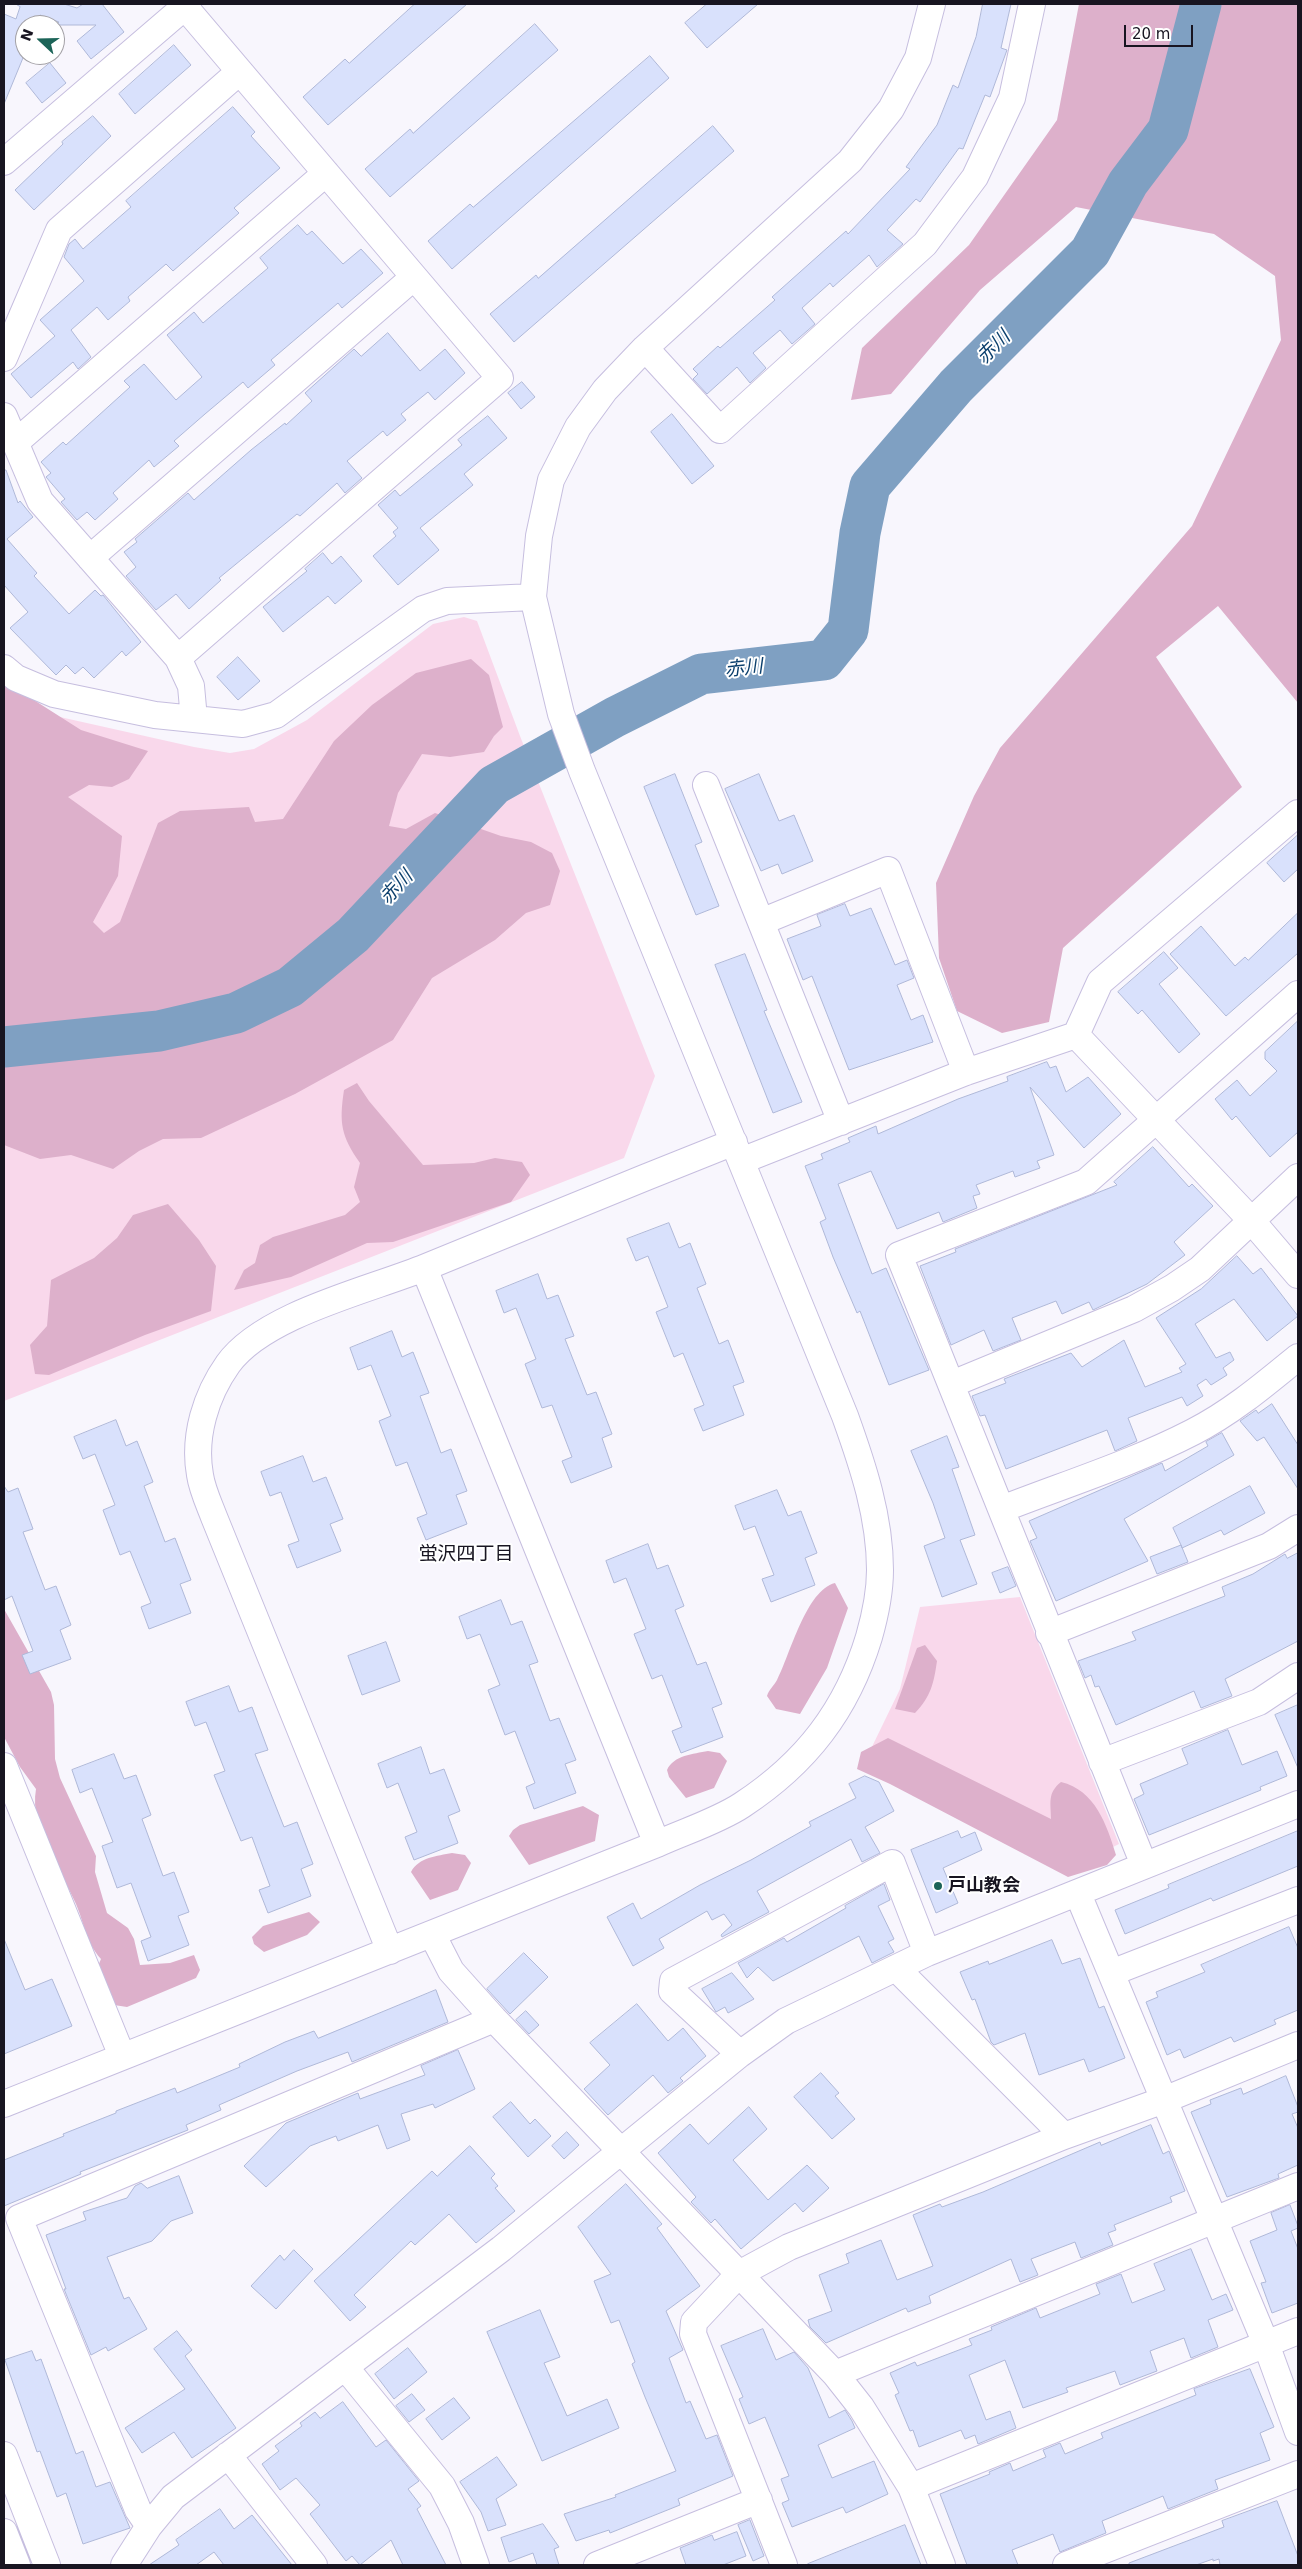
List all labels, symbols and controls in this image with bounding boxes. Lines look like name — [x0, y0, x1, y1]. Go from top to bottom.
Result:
north arrow — [15, 15, 65, 65]
scale bar — [1127, 15, 1196, 47]
text: 20 m — [1132, 25, 1170, 43]
text: N — [17, 27, 36, 43]
water label: 赤川 — [973, 327, 1015, 369]
water label: 赤川 — [724, 656, 764, 682]
water label: 赤川 — [376, 866, 418, 910]
district label: 蛍沢四丁目 — [419, 1544, 513, 1566]
place label: 戸山教会 — [948, 1875, 1020, 1897]
marker: 戸山教会 — [932, 1880, 944, 1892]

